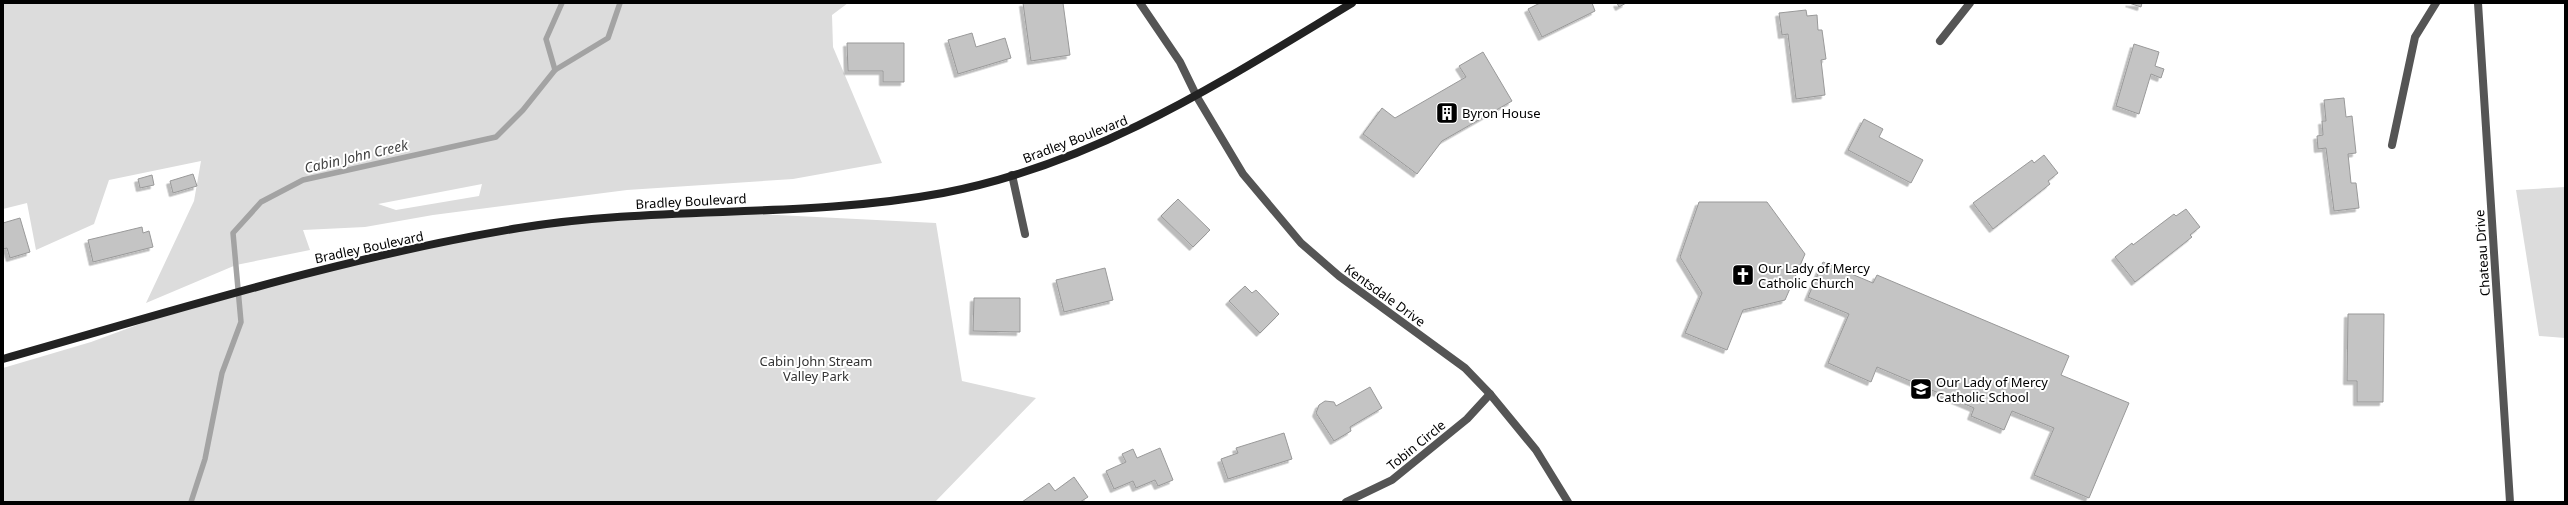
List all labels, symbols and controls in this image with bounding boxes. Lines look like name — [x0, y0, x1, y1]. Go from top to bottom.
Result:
building icon: Byron House — [1434, 100, 1460, 126]
place label: Byron House — [1462, 104, 1541, 122]
street label: Bradley Boulevard — [1020, 111, 1130, 167]
water label: Cabin John Creek — [302, 135, 411, 177]
street label: Bradley Boulevard — [635, 189, 747, 213]
street label: Chateau Drive — [2470, 209, 2494, 297]
street label: Bradley Boulevard — [313, 227, 425, 267]
place label: Our Lady of Mercy Catholic Church — [1758, 259, 1870, 292]
street label: Kentsdale Drive — [1341, 260, 1429, 330]
church icon: Our Lady of Mercy Catholic Church — [1730, 262, 1756, 288]
park label: Cabin John Stream Valley Park — [760, 352, 872, 385]
place label: Our Lady of Mercy Catholic School — [1936, 373, 2048, 406]
school or university icon: Our Lady of Mercy Catholic School — [1908, 376, 1934, 402]
street label: Tobin Circle — [1383, 416, 1449, 474]

